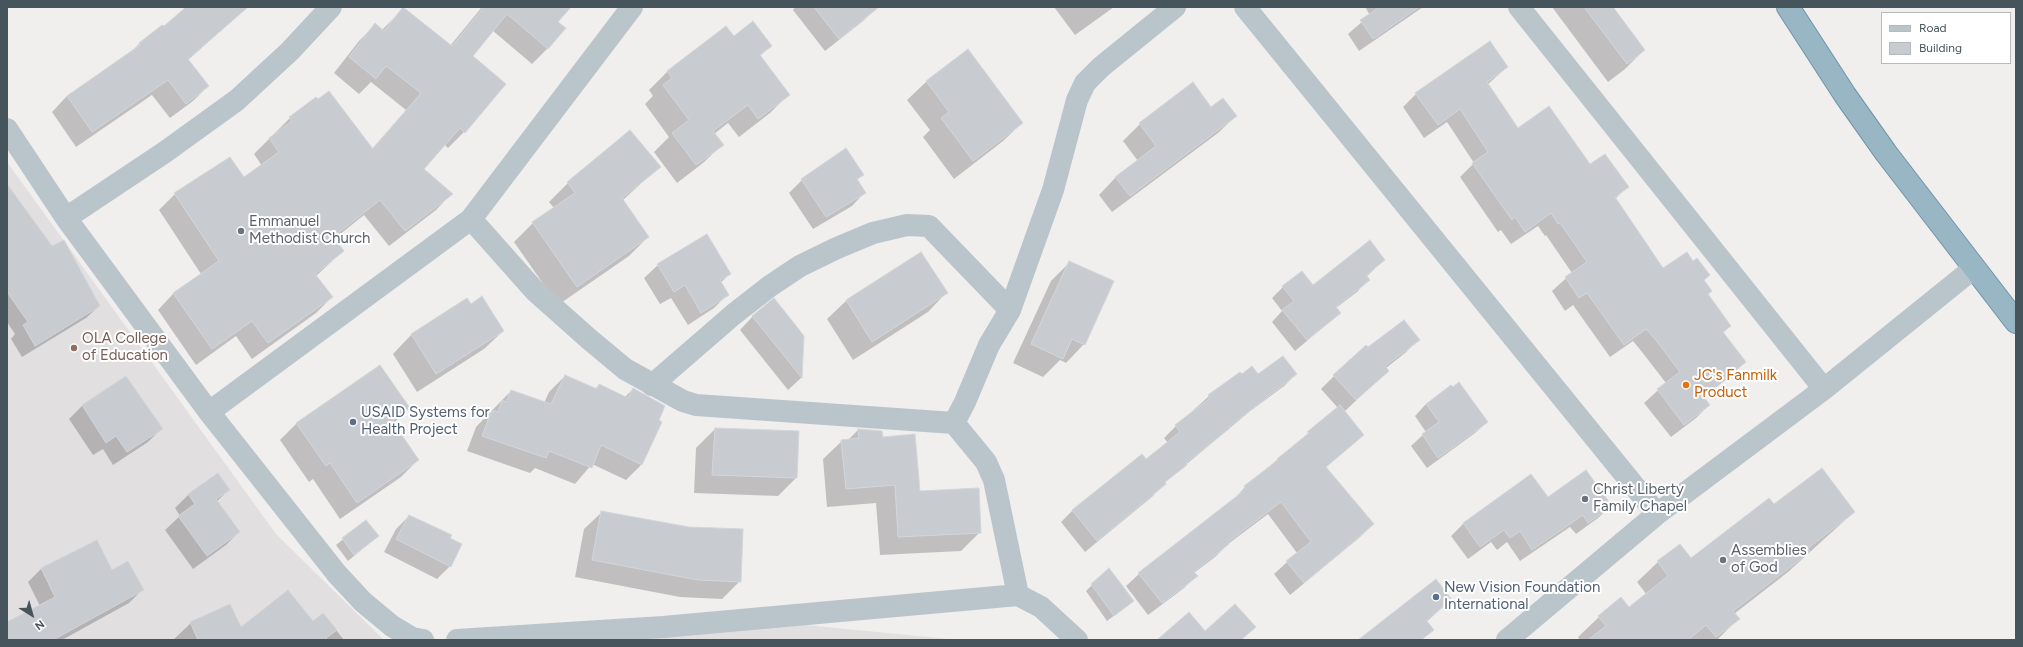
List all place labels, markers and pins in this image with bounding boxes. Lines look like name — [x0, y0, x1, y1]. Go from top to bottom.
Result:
place label: Emmanuel Methodist Church — [249, 213, 370, 248]
marker: Emmanuel Methodist Church — [236, 226, 246, 236]
place label: OLA College of Education — [82, 330, 168, 365]
marker: OLA College of Education — [69, 343, 79, 353]
place label: JC's Fanmilk Product — [1694, 367, 1777, 402]
marker: JC's Fanmilk Product — [1681, 380, 1691, 390]
place label: USAID Systems for Health Project — [361, 404, 490, 439]
marker: USAID Systems for Health Project — [348, 417, 358, 427]
place label: Christ Liberty Family Chapel — [1593, 481, 1687, 516]
marker: Christ Liberty Family Chapel — [1580, 494, 1590, 504]
place label: Assemblies of God — [1731, 542, 1807, 577]
marker: Assemblies of God — [1718, 555, 1728, 565]
place label: New Vision Foundation International — [1444, 579, 1600, 614]
marker: New Vision Foundation International — [1431, 592, 1441, 602]

